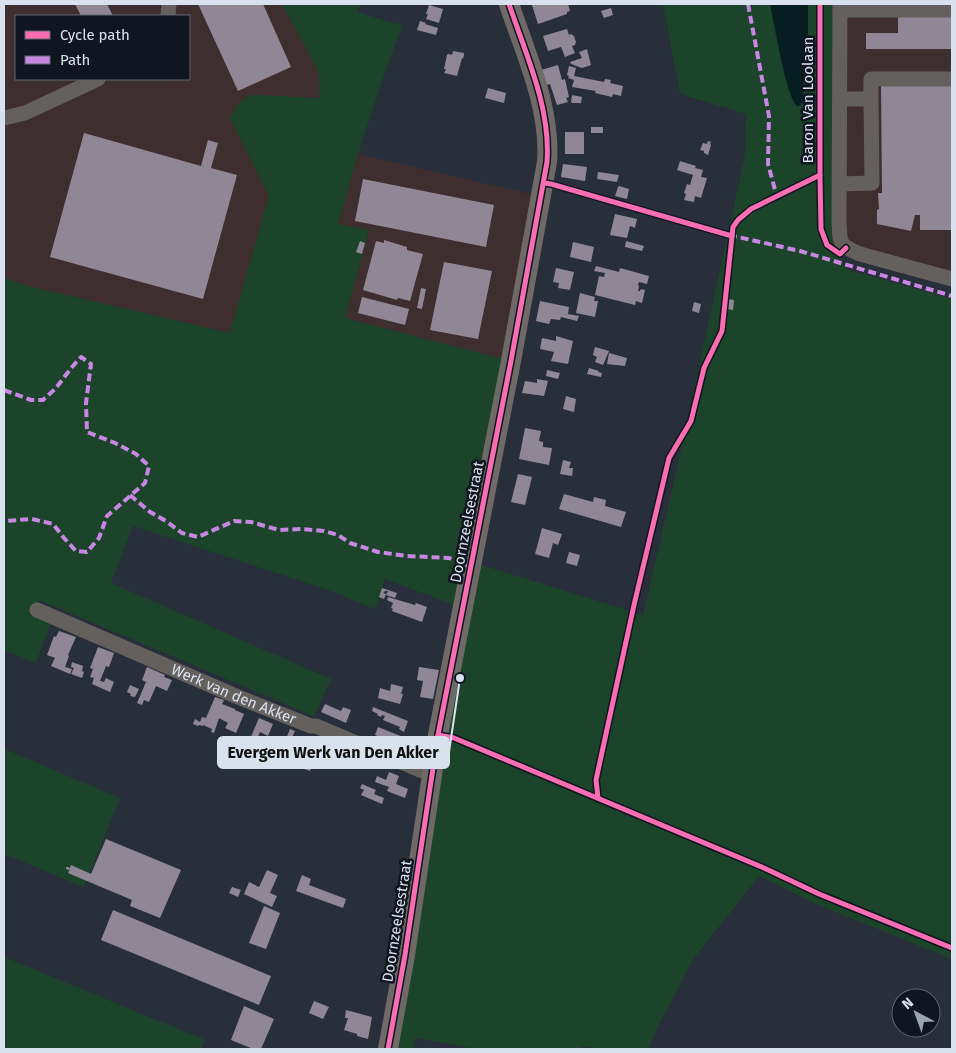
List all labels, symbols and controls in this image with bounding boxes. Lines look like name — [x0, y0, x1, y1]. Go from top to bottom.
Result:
legend — [15, 15, 190, 80]
text: Cycle path — [60, 26, 130, 44]
street label: Baron Van Loolaan — [799, 37, 817, 163]
text: Path — [60, 51, 90, 69]
street label: Doornzeelsestraat — [446, 459, 488, 584]
street label: Werk van den Akker — [168, 660, 299, 728]
callout: Evergem Werk van Den Akker — [218, 737, 449, 768]
text: Evergem Werk van Den Akker — [227, 743, 439, 762]
street label: Doornzeelsestraat — [378, 858, 416, 983]
north arrow — [891, 988, 941, 1038]
text: N — [899, 994, 917, 1013]

